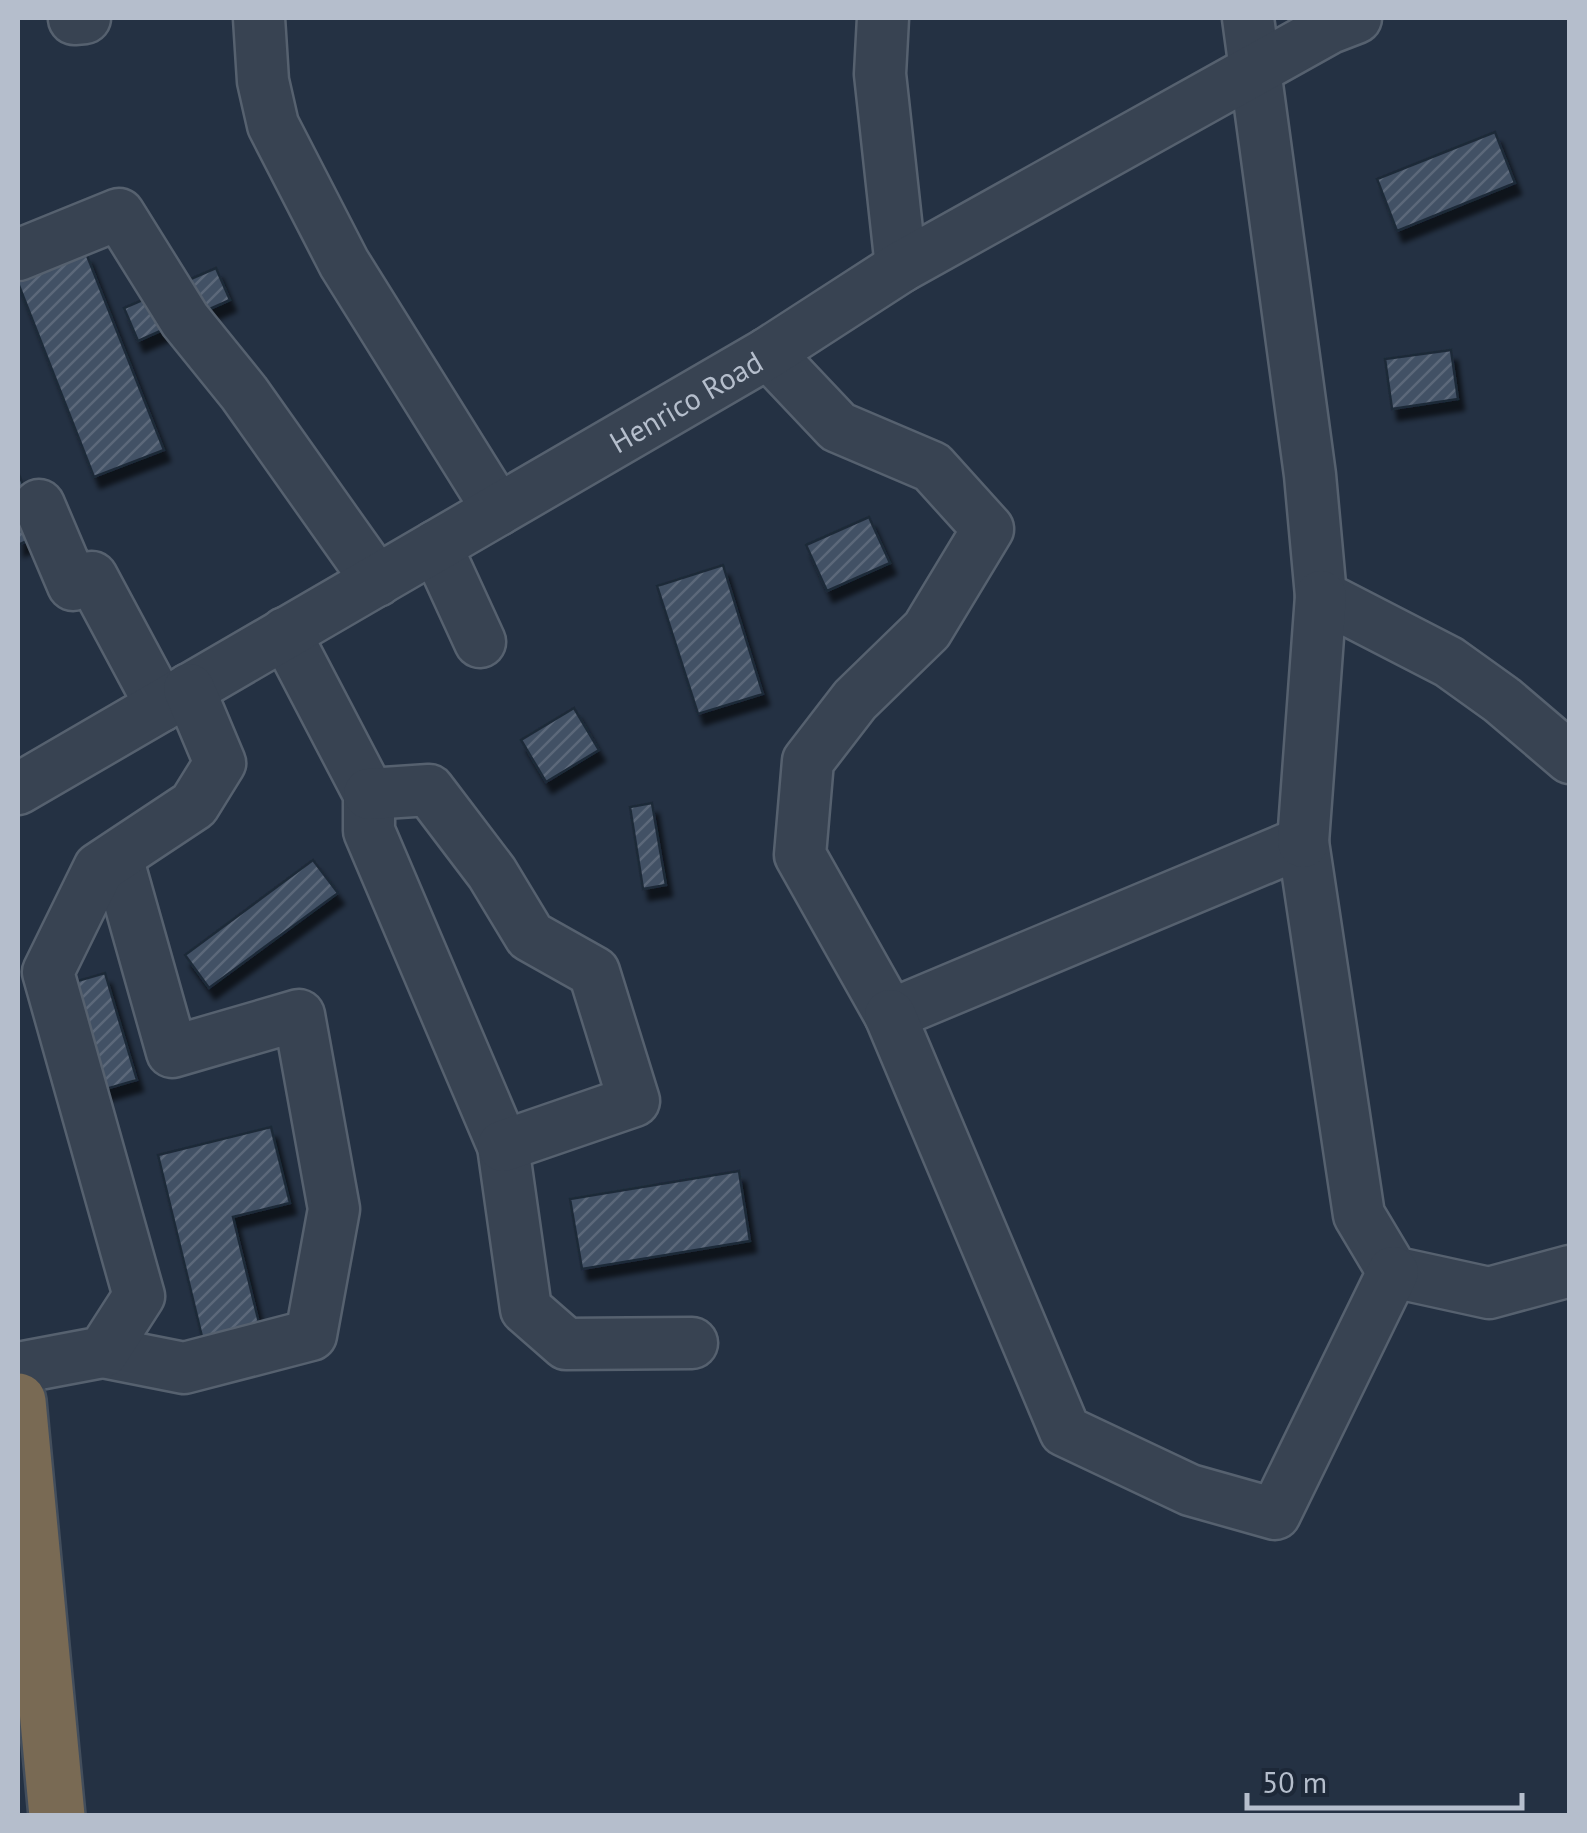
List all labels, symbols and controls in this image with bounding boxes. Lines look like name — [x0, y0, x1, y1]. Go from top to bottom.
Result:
street label: Henrico Road — [602, 341, 769, 461]
scale bar — [1247, 1748, 1522, 1810]
text: 50 m — [1262, 1762, 1327, 1801]

